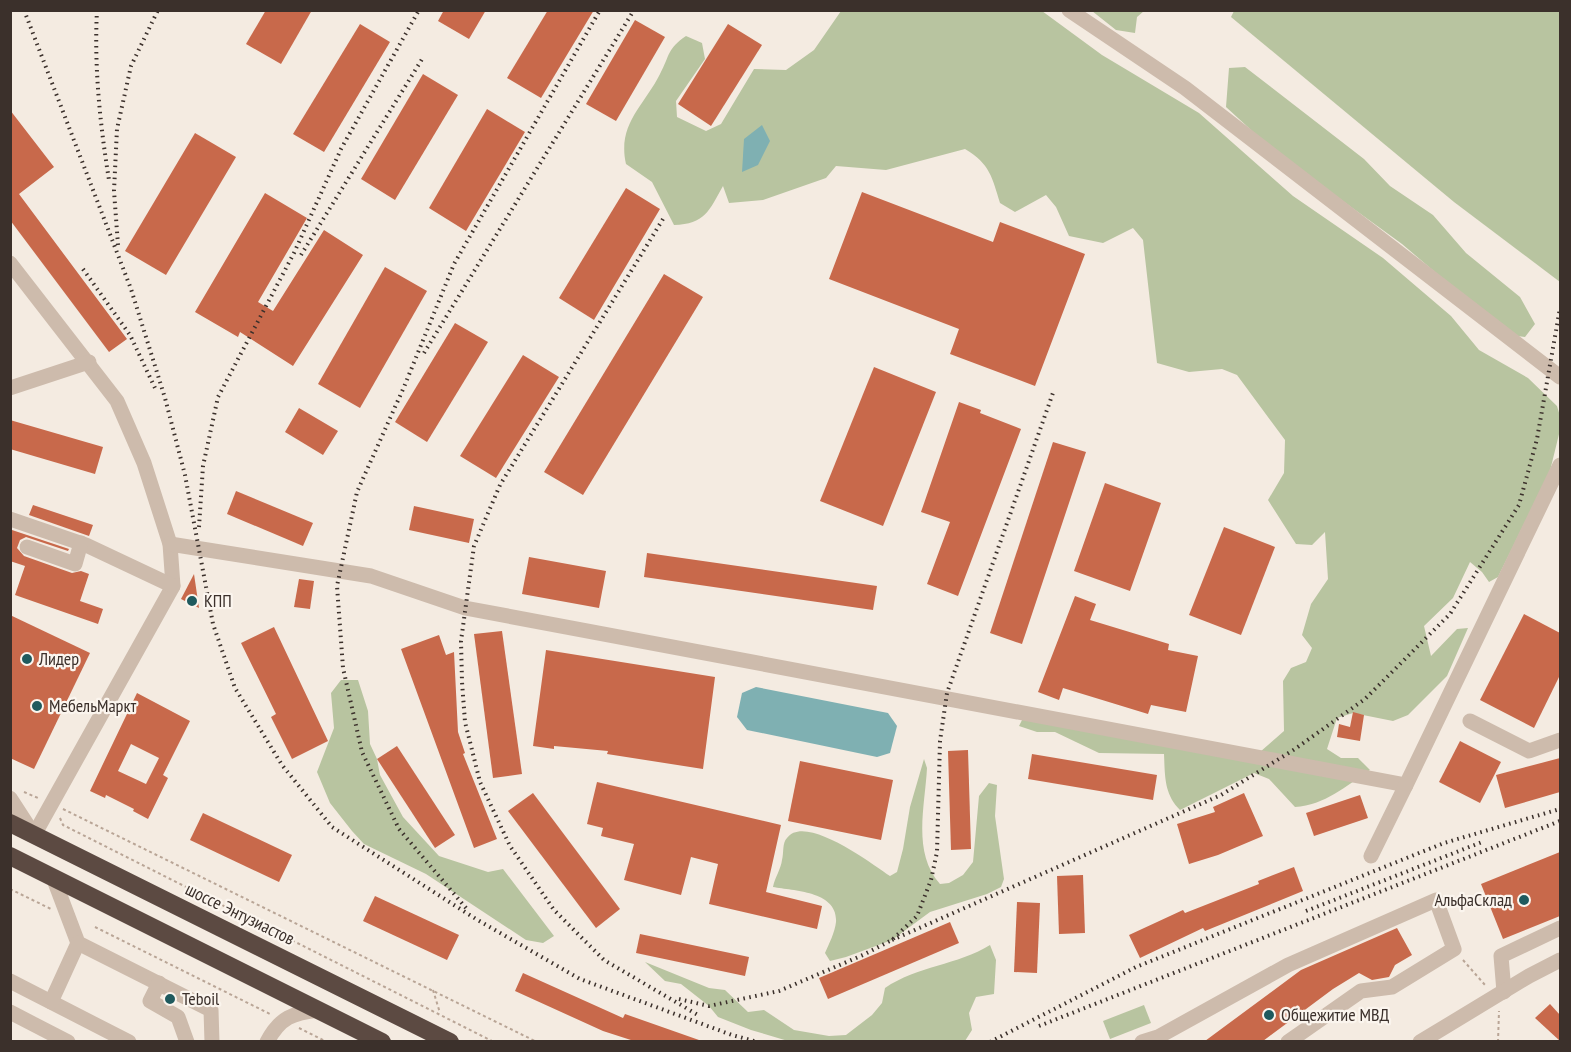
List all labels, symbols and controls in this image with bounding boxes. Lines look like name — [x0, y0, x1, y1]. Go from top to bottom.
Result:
place label: КПП — [204, 589, 232, 612]
marker: КПП — [185, 594, 199, 608]
place label: Лидер — [38, 647, 79, 670]
marker: Лидер — [20, 652, 34, 666]
place label: МебельМаркт — [49, 694, 136, 717]
marker: МебельМаркт — [30, 699, 44, 713]
street label: шоссе Энтузиастов — [182, 877, 299, 950]
place label: АльфаСклад — [1435, 888, 1512, 911]
marker: АльфаСклад — [1517, 893, 1531, 907]
place label: Teboil — [182, 987, 220, 1010]
marker: Teboil — [163, 992, 177, 1006]
place label: Общежитие МВД — [1281, 1003, 1389, 1026]
marker: Общежитие МВД — [1262, 1008, 1276, 1022]

